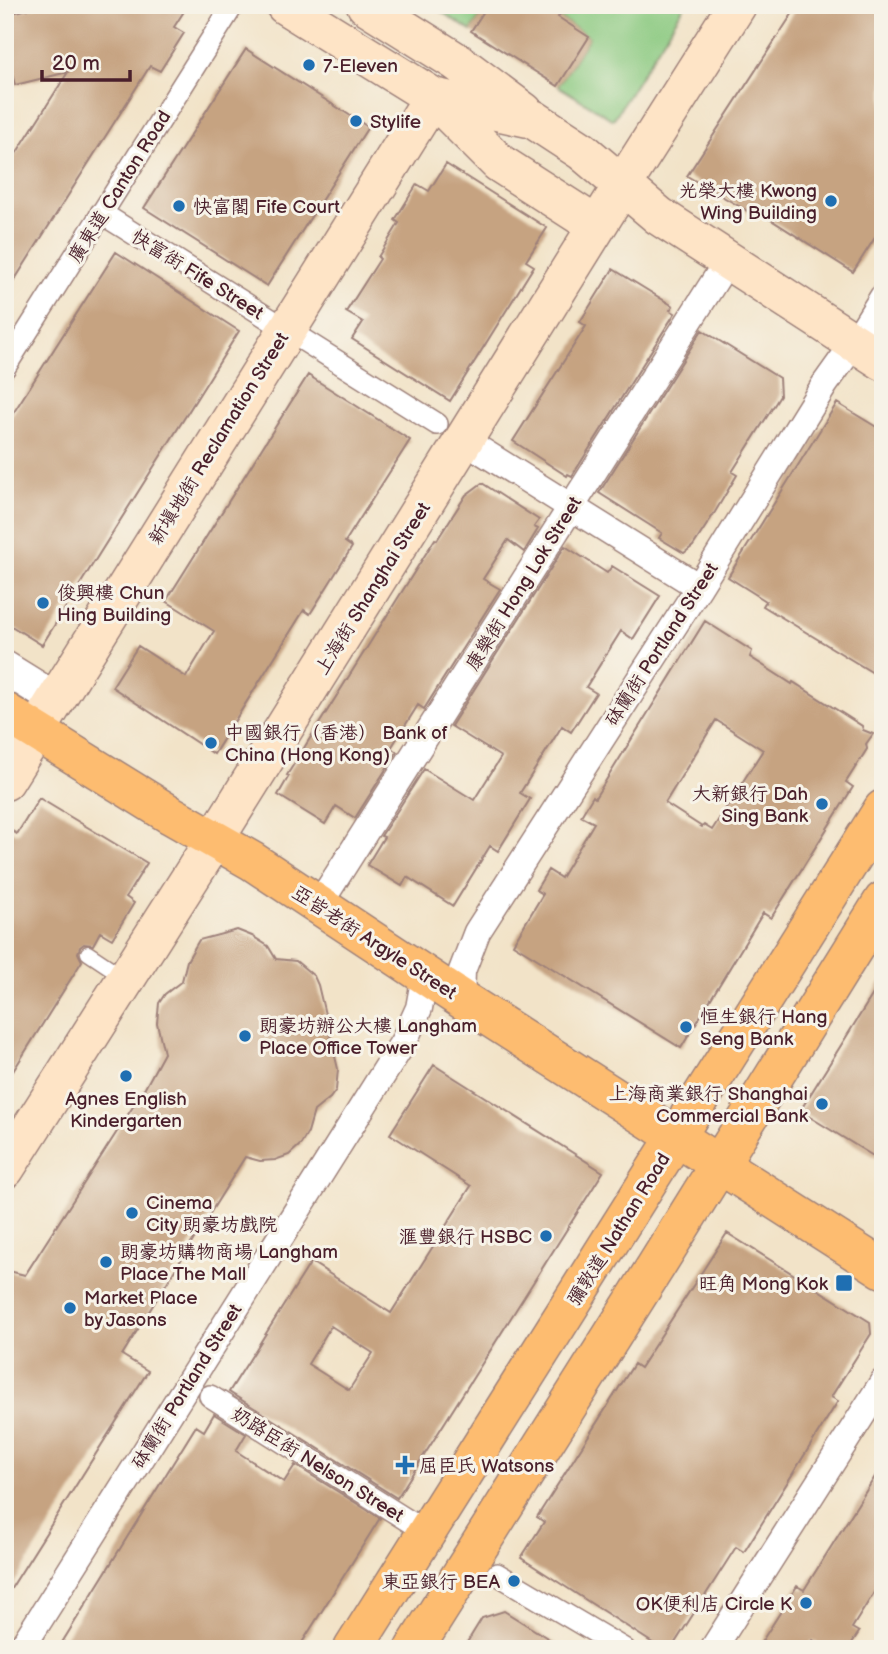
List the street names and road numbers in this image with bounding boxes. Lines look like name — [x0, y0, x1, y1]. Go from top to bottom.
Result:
street label: 廣東道 Canton Road — [64, 107, 176, 267]
street label: 快富街 Fife Street — [127, 225, 268, 325]
street label: 新填地街 Reclamation Street — [144, 328, 294, 549]
street label: 康樂街 Hong Lok Street — [461, 492, 587, 675]
street label: 上海街 Shanghai Street — [311, 498, 436, 679]
street label: 砵蘭街 Portland Street — [601, 559, 724, 731]
street label: 亞皆老街 Argyle Street — [288, 882, 461, 1005]
street label: 彌敦道 Nathan Road — [563, 1149, 676, 1311]
street label: 砵蘭街 Portland Street — [127, 1300, 248, 1474]
street label: 奶路臣街 Nelson Street — [227, 1403, 408, 1528]

